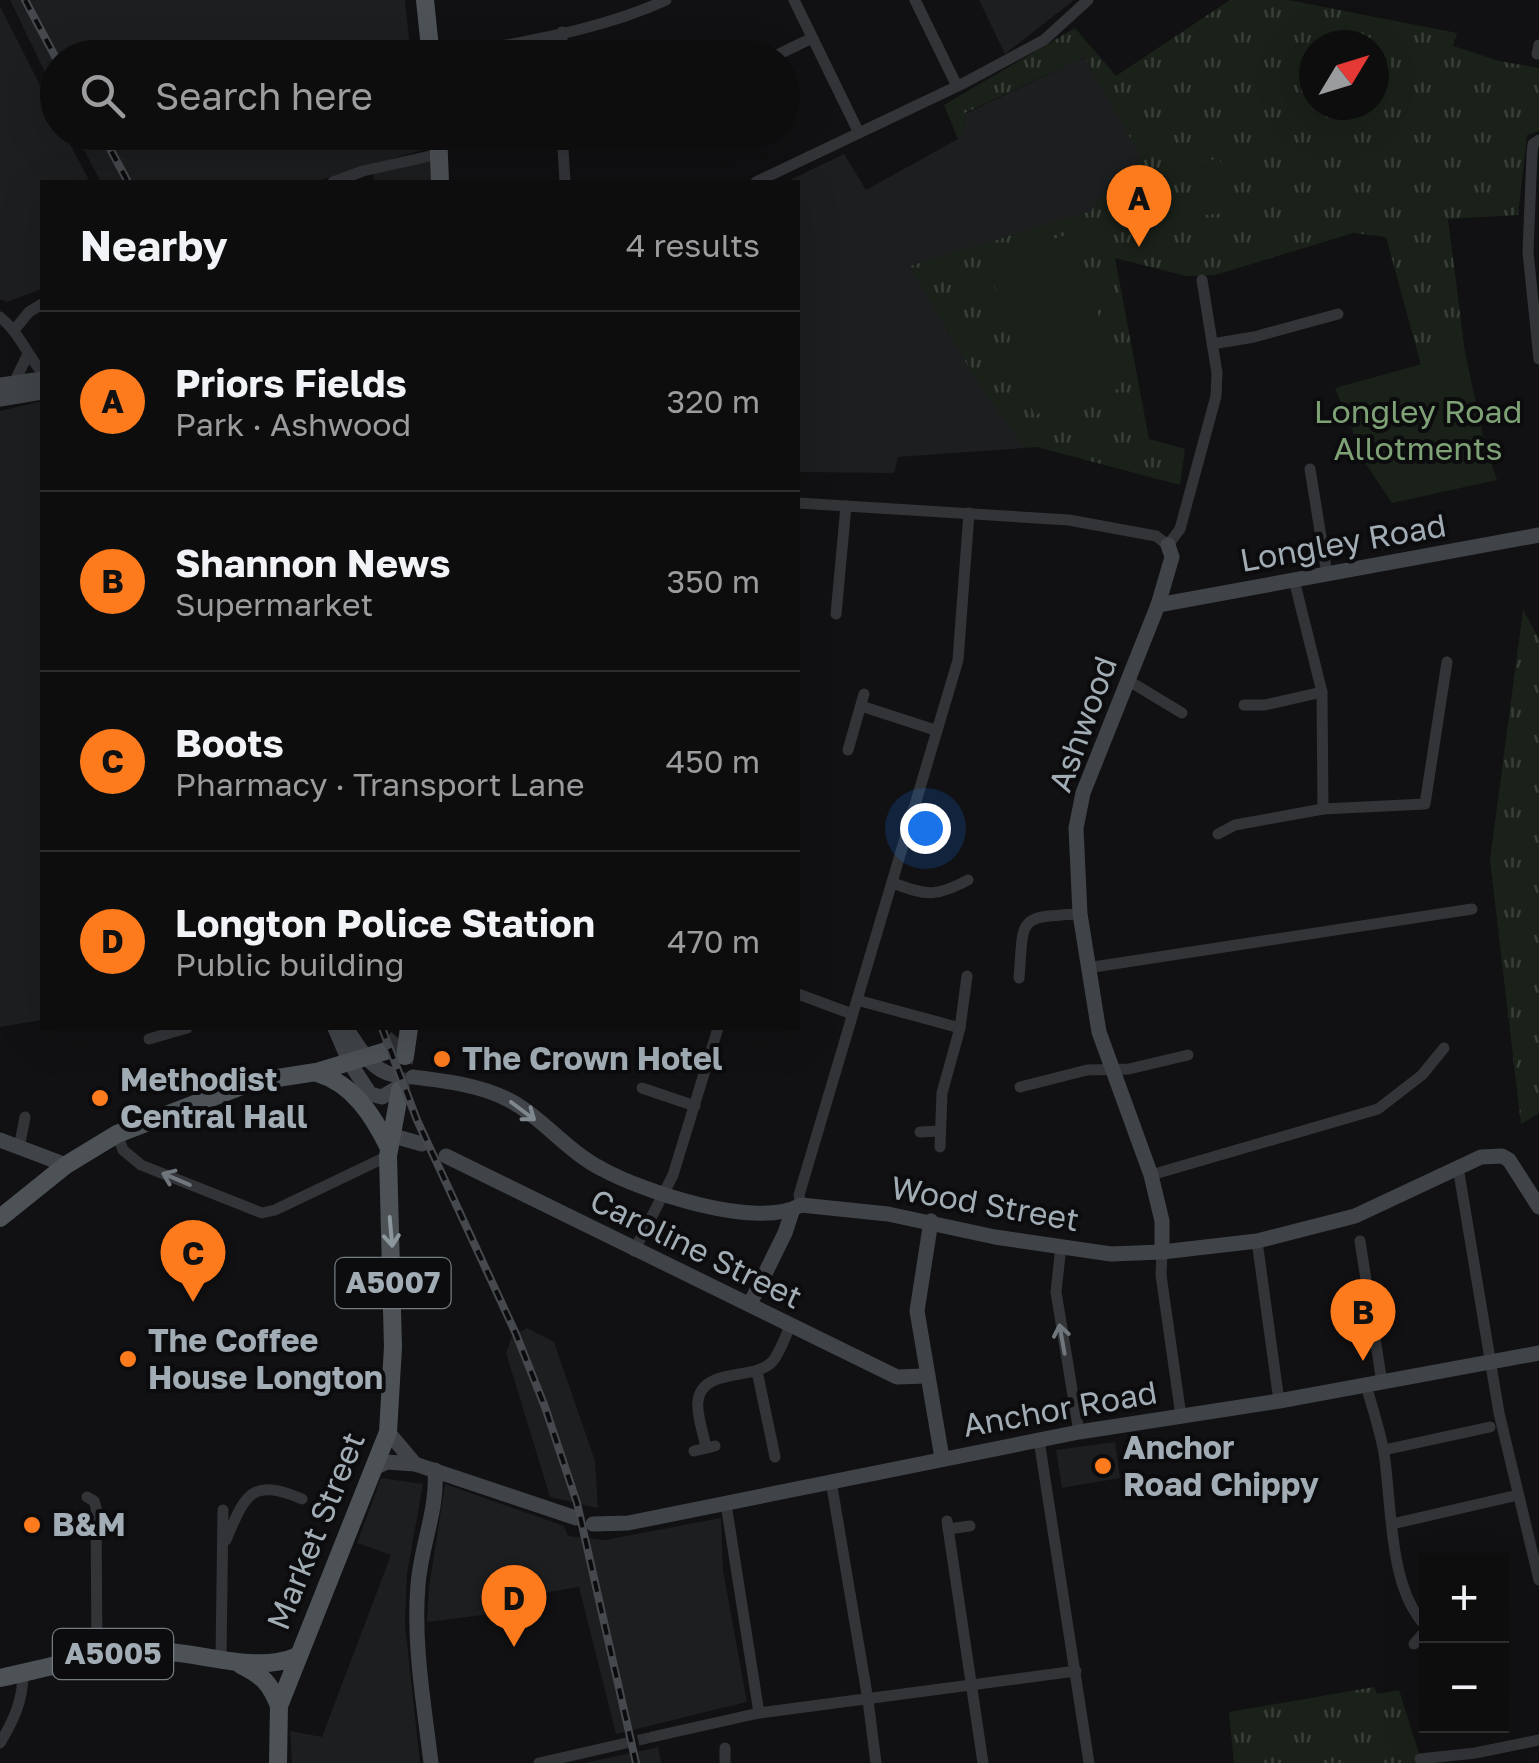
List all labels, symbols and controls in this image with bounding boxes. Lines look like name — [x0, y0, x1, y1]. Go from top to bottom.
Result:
north arrow — [1299, 30, 1389, 120]
search box — [40, 40, 800, 150]
icon: search — [75, 68, 130, 123]
text: Search here — [155, 73, 373, 118]
pin: A — [1106, 164, 1172, 247]
text: Nearby — [80, 220, 228, 270]
text: 4 results — [626, 226, 760, 264]
text: Priors Fields — [175, 360, 407, 405]
text: A — [101, 382, 124, 420]
text: 320 m — [667, 382, 760, 420]
park label: Longley Road Allotments — [1314, 392, 1522, 467]
text: Park · Ashwood — [175, 405, 411, 443]
street label: Longley Road — [1237, 505, 1449, 579]
text: Shannon News — [175, 540, 451, 585]
text: B — [101, 562, 124, 600]
text: 350 m — [667, 562, 760, 600]
text: Supermarket — [175, 585, 373, 623]
street label: Ashwood — [1040, 651, 1124, 797]
text: Boots — [175, 720, 284, 765]
text: C — [101, 742, 124, 780]
text: 450 m — [666, 742, 760, 780]
text: Pharmacy · Transport Lane — [175, 765, 584, 803]
your location — [900, 803, 951, 854]
text: Longton Police Station — [175, 900, 595, 945]
text: D — [101, 922, 124, 960]
text: 470 m — [667, 922, 760, 960]
text: Public building — [175, 945, 404, 983]
place label: The Crown Hotel — [462, 1039, 723, 1077]
marker: The Crown Hotel — [431, 1048, 453, 1070]
place label: Methodist Central Hall — [120, 1060, 308, 1135]
marker: Methodist Central Hall — [89, 1087, 111, 1109]
one-way arrow — [509, 1100, 536, 1121]
street label: Wood Street — [888, 1168, 1082, 1238]
one-way arrow — [161, 1169, 192, 1187]
street label: Caroline Street — [584, 1180, 809, 1316]
one-way arrow — [381, 1215, 400, 1247]
pin: C — [160, 1220, 226, 1302]
road number: A5007 — [336, 1258, 450, 1308]
pin: B — [1330, 1278, 1396, 1361]
place label: The Coffee House Longton — [148, 1321, 383, 1396]
one-way arrow — [1052, 1324, 1071, 1356]
marker: The Coffee House Longton — [117, 1348, 139, 1370]
street label: Anchor Road — [960, 1372, 1160, 1444]
street label: Market Street — [258, 1426, 372, 1635]
place label: Anchor Road Chippy — [1123, 1428, 1319, 1503]
marker: Anchor Road Chippy — [1092, 1455, 1114, 1477]
place label: B&M — [52, 1505, 126, 1543]
marker: B&M — [21, 1514, 43, 1536]
map controls — [1419, 1553, 1509, 1733]
button: + — [1419, 1553, 1509, 1643]
pin: D — [482, 1564, 546, 1647]
road number: A5005 — [53, 1629, 173, 1679]
button: − — [1419, 1643, 1509, 1733]

